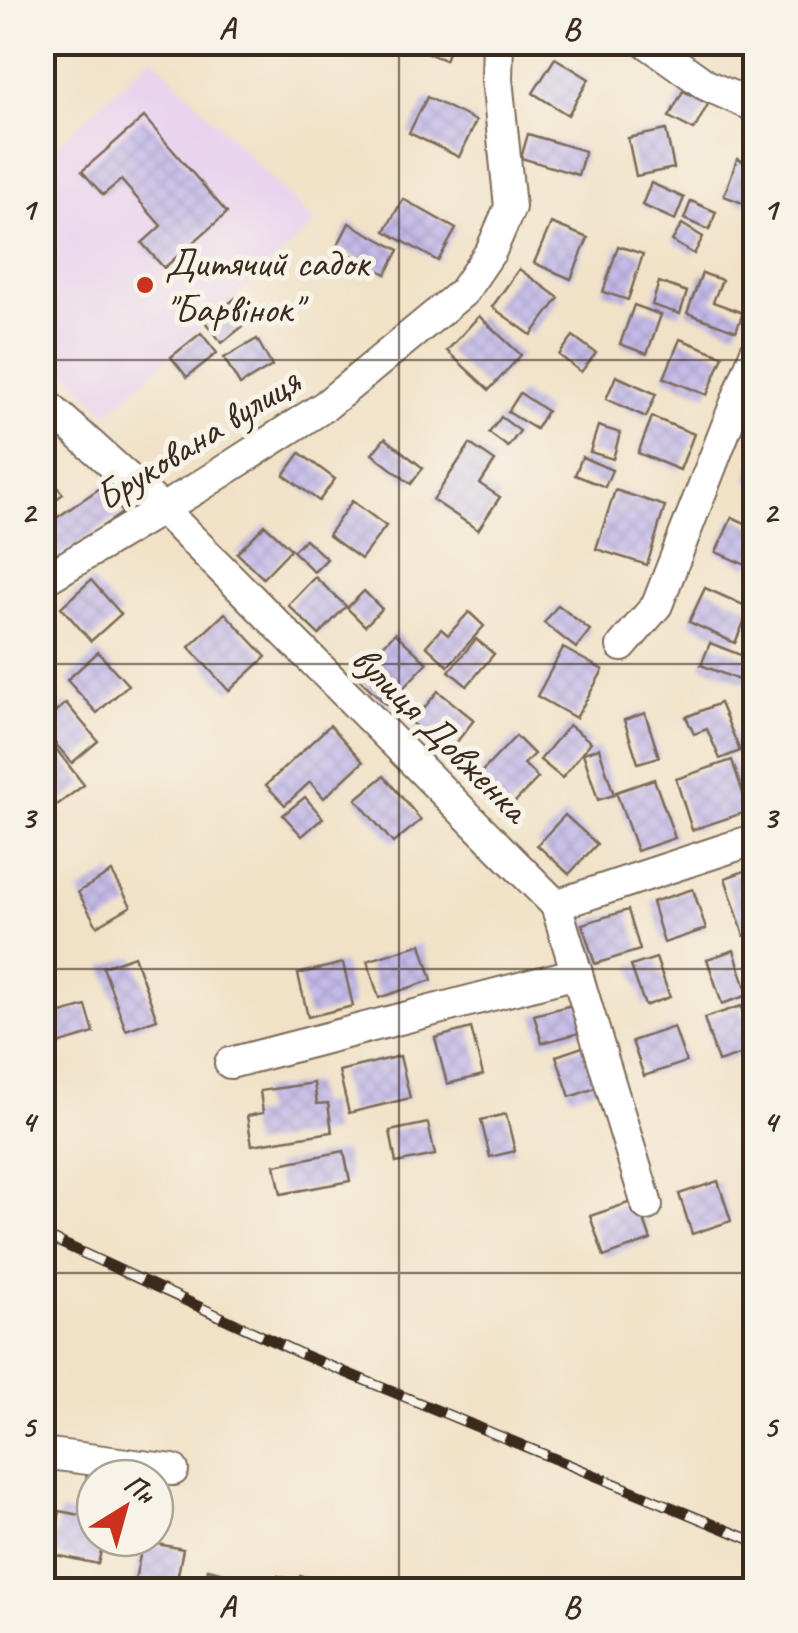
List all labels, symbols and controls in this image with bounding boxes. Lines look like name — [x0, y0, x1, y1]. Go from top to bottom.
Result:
text: A — [219, 8, 238, 49]
text: B — [563, 8, 582, 49]
text: 1 — [21, 188, 39, 229]
text: 1 — [763, 188, 781, 229]
place label: Дитячий садок "Барвінок" — [165, 238, 371, 334]
marker: Дитячий садок "Барвінок" — [134, 274, 156, 296]
street label: Брукована вулиця — [86, 355, 311, 522]
text: 2 — [21, 492, 38, 533]
text: 2 — [763, 492, 780, 533]
street label: вулиця Довженка — [341, 634, 542, 835]
text: 3 — [21, 797, 38, 838]
text: 3 — [763, 797, 780, 838]
text: 4 — [21, 1101, 39, 1142]
text: 4 — [763, 1101, 781, 1142]
text: 5 — [21, 1406, 38, 1447]
text: 5 — [763, 1406, 780, 1447]
north arrow — [75, 1458, 175, 1558]
text: Пн — [118, 1466, 163, 1512]
text: A — [219, 1586, 238, 1627]
text: B — [563, 1586, 582, 1627]

